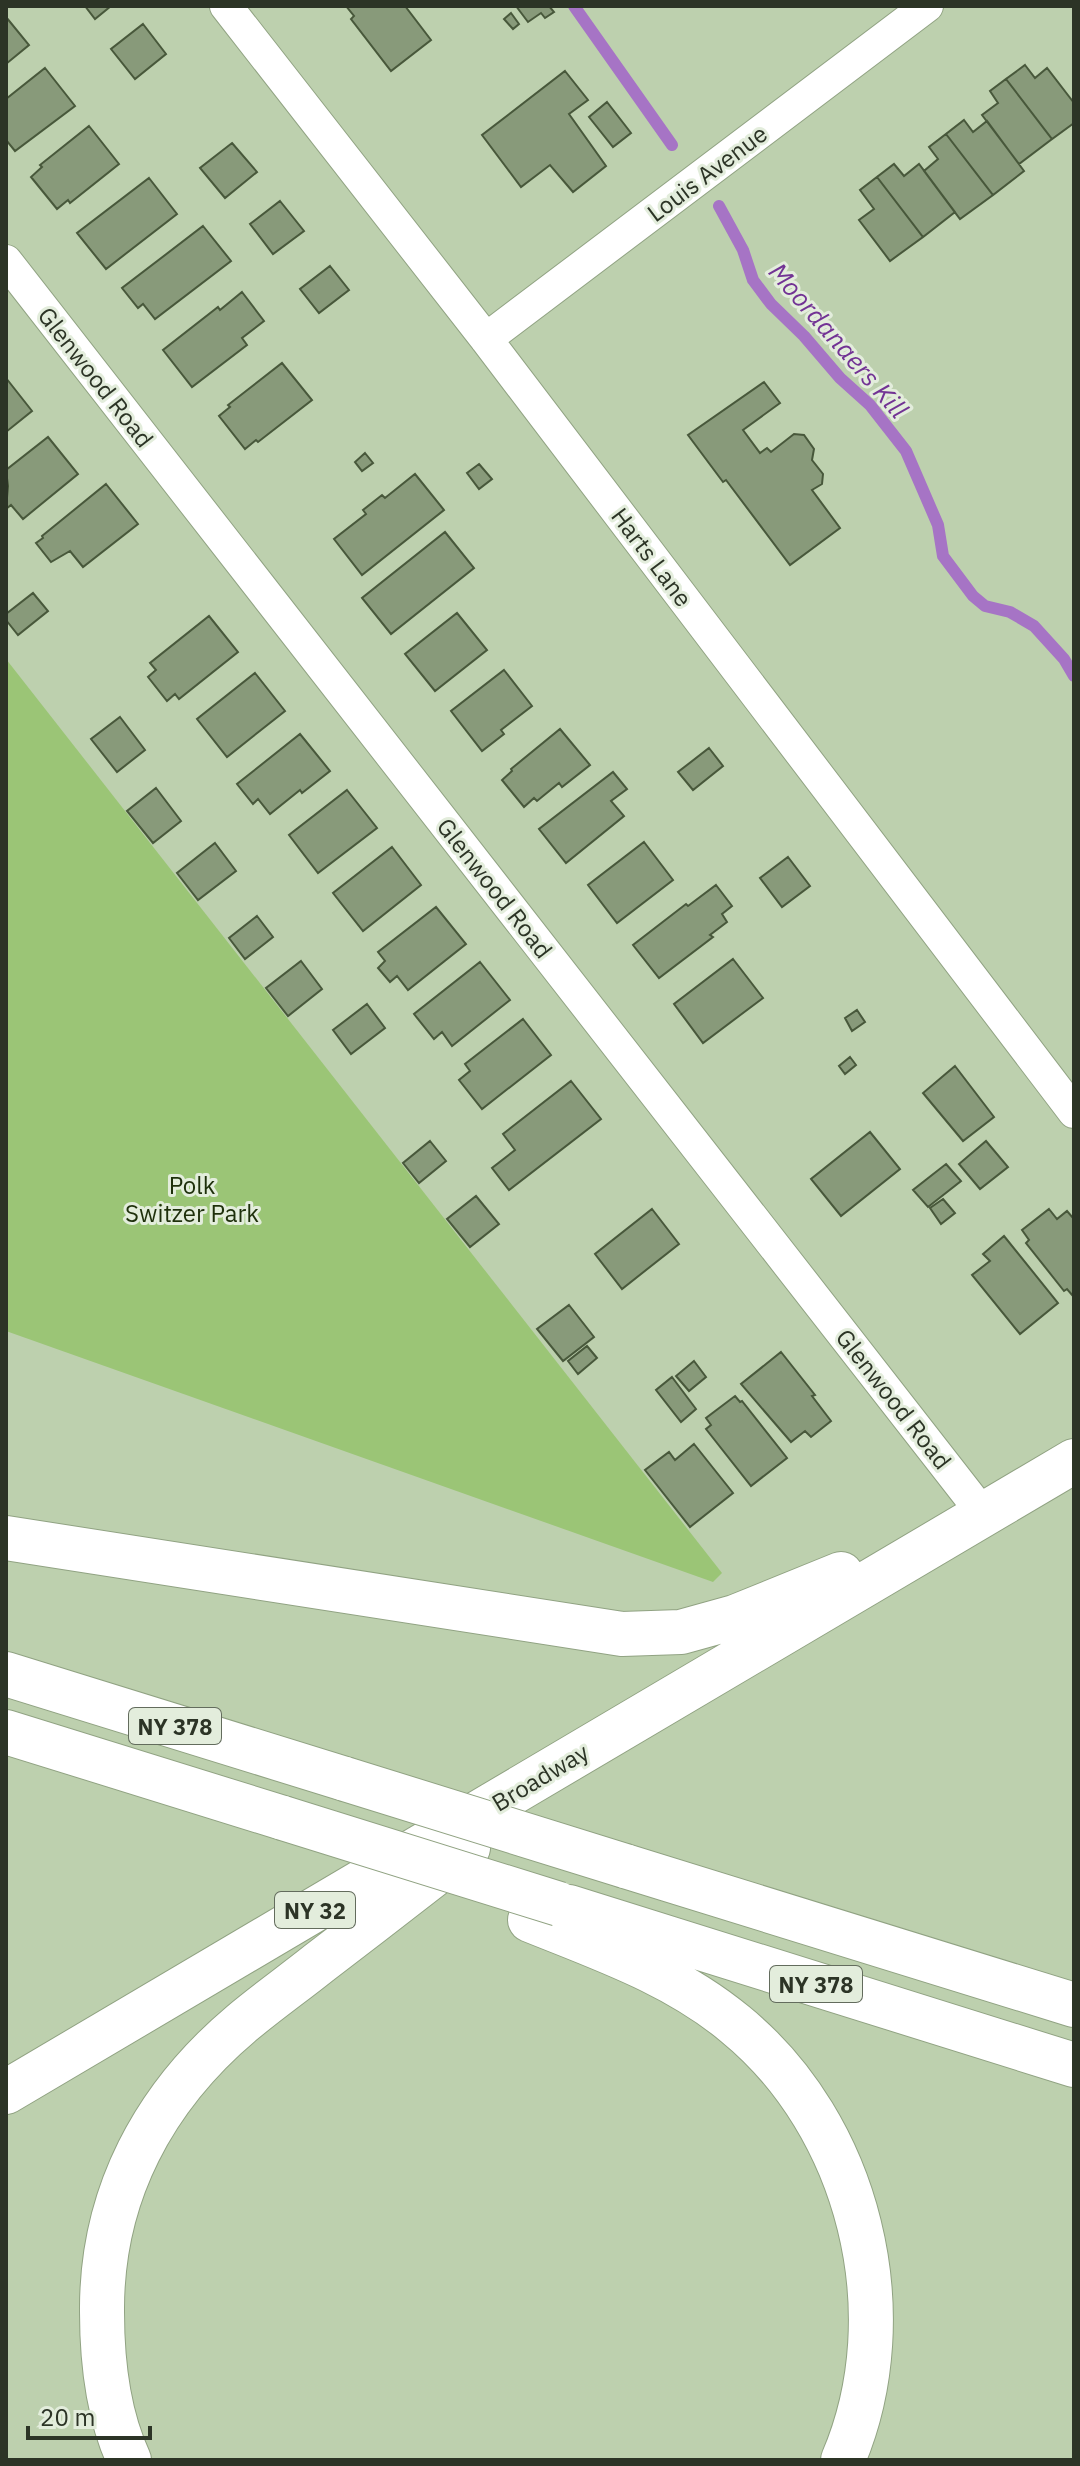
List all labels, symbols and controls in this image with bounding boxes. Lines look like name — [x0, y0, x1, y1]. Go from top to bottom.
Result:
street label: Louis Avenue — [641, 117, 773, 229]
water label: Moordanaers Kill — [762, 255, 916, 425]
street label: Glenwood Road — [31, 300, 161, 454]
street label: Harts Lane — [604, 501, 700, 613]
street label: Glenwood Road — [430, 811, 560, 965]
park label: Polk Switzer Park — [125, 1169, 259, 1229]
street label: Glenwood Road — [829, 1322, 959, 1476]
road number: NY 378 — [129, 1708, 221, 1744]
street label: Broadway — [486, 1736, 594, 1818]
road number: NY 32 — [275, 1892, 355, 1928]
road number: NY 378 — [770, 1966, 862, 2002]
scale bar — [28, 2390, 150, 2440]
text: 20 m — [40, 2401, 95, 2433]

